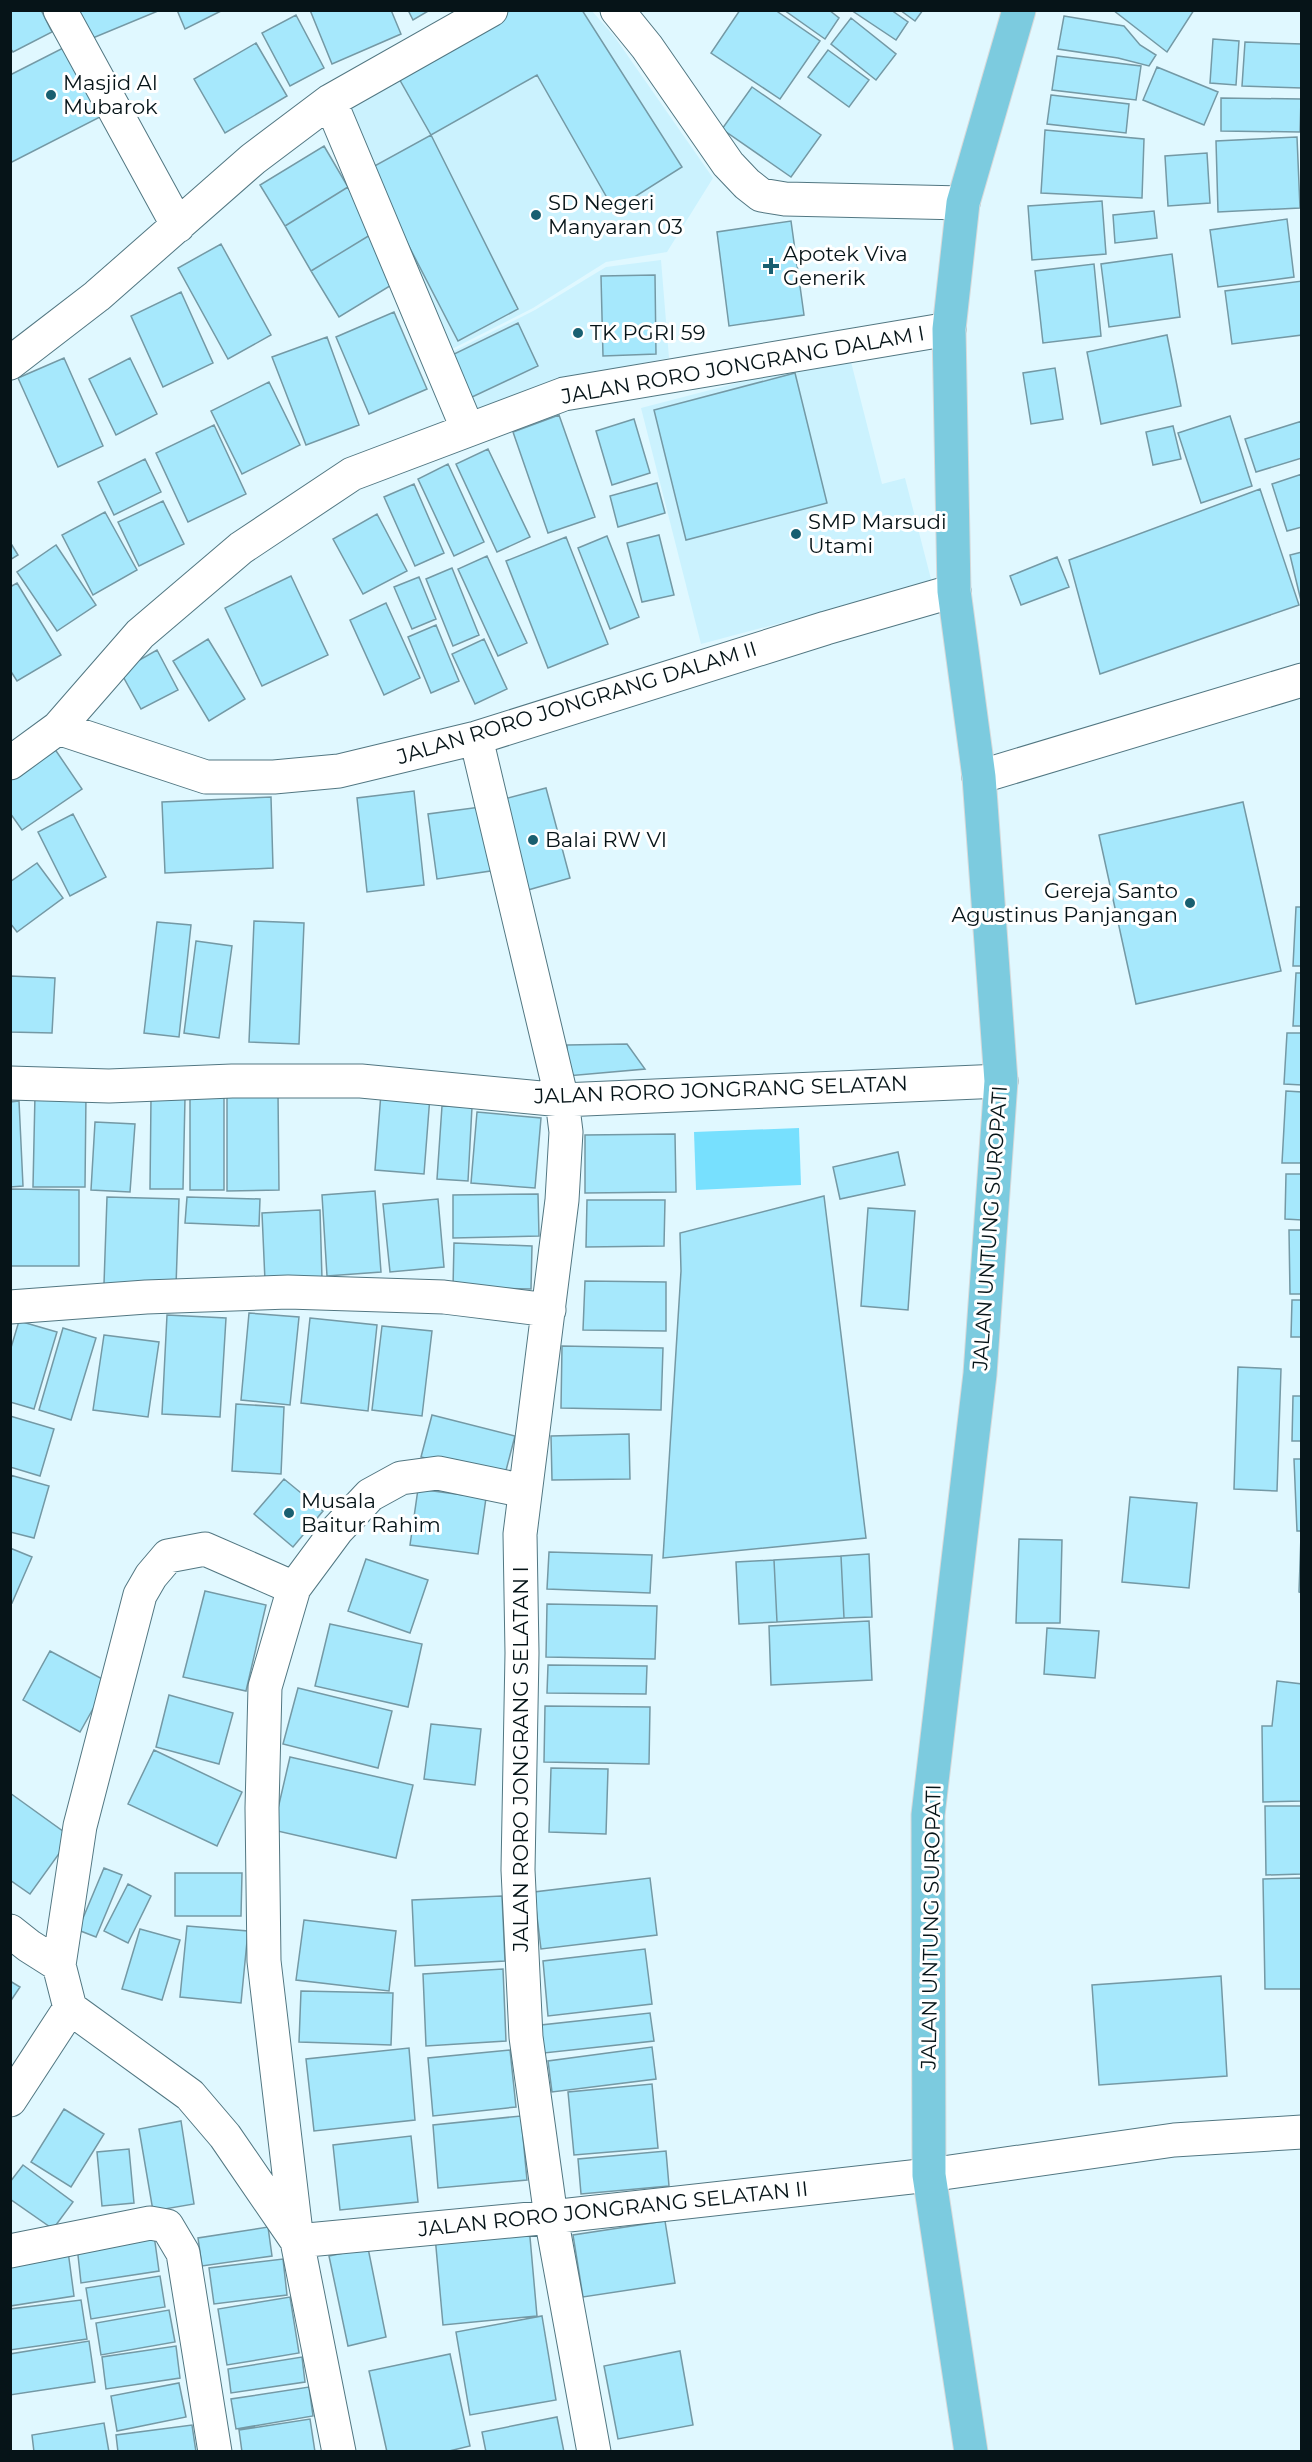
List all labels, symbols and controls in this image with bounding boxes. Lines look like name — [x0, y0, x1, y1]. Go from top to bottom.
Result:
place label: Masjid Al Mubarok — [63, 70, 158, 119]
marker: Masjid Al Mubarok — [44, 88, 58, 102]
place label: SD Negeri Manyaran 03 — [548, 190, 683, 239]
marker: SD Negeri Manyaran 03 — [529, 208, 543, 222]
place label: Apotek Viva Generik — [783, 241, 908, 290]
marker: Apotek Viva Generik — [764, 259, 778, 273]
street label: JALAN RORO JONGRANG DALAM I — [558, 320, 926, 409]
place label: TK PGRI 59 — [590, 320, 706, 345]
marker: TK PGRI 59 — [571, 326, 585, 340]
place label: SMP Marsudi Utami — [808, 509, 947, 558]
marker: SMP Marsudi Utami — [789, 527, 803, 541]
street label: JALAN RORO JONGRANG DALAM II — [393, 636, 760, 770]
place label: Balai RW VI — [545, 827, 667, 852]
marker: Balai RW VI — [526, 833, 540, 847]
place label: Gereja Santo Agustinus Panjangan — [951, 878, 1178, 927]
marker: Gereja Santo Agustinus Panjangan — [1183, 896, 1197, 910]
street label: JALAN RORO JONGRANG SELATAN — [533, 1070, 908, 1109]
street label: JALAN UNTUNG SUROPATI — [967, 1085, 1012, 1372]
place label: Musala Baitur Rahim — [301, 1488, 441, 1537]
marker: Musala Baitur Rahim — [282, 1506, 296, 1520]
street label: JALAN RORO JONGRANG SELATAN I — [508, 1566, 533, 1953]
street label: JALAN UNTUNG SUROPATI — [915, 1784, 945, 2071]
street label: JALAN RORO JONGRANG SELATAN II — [416, 2176, 809, 2242]

